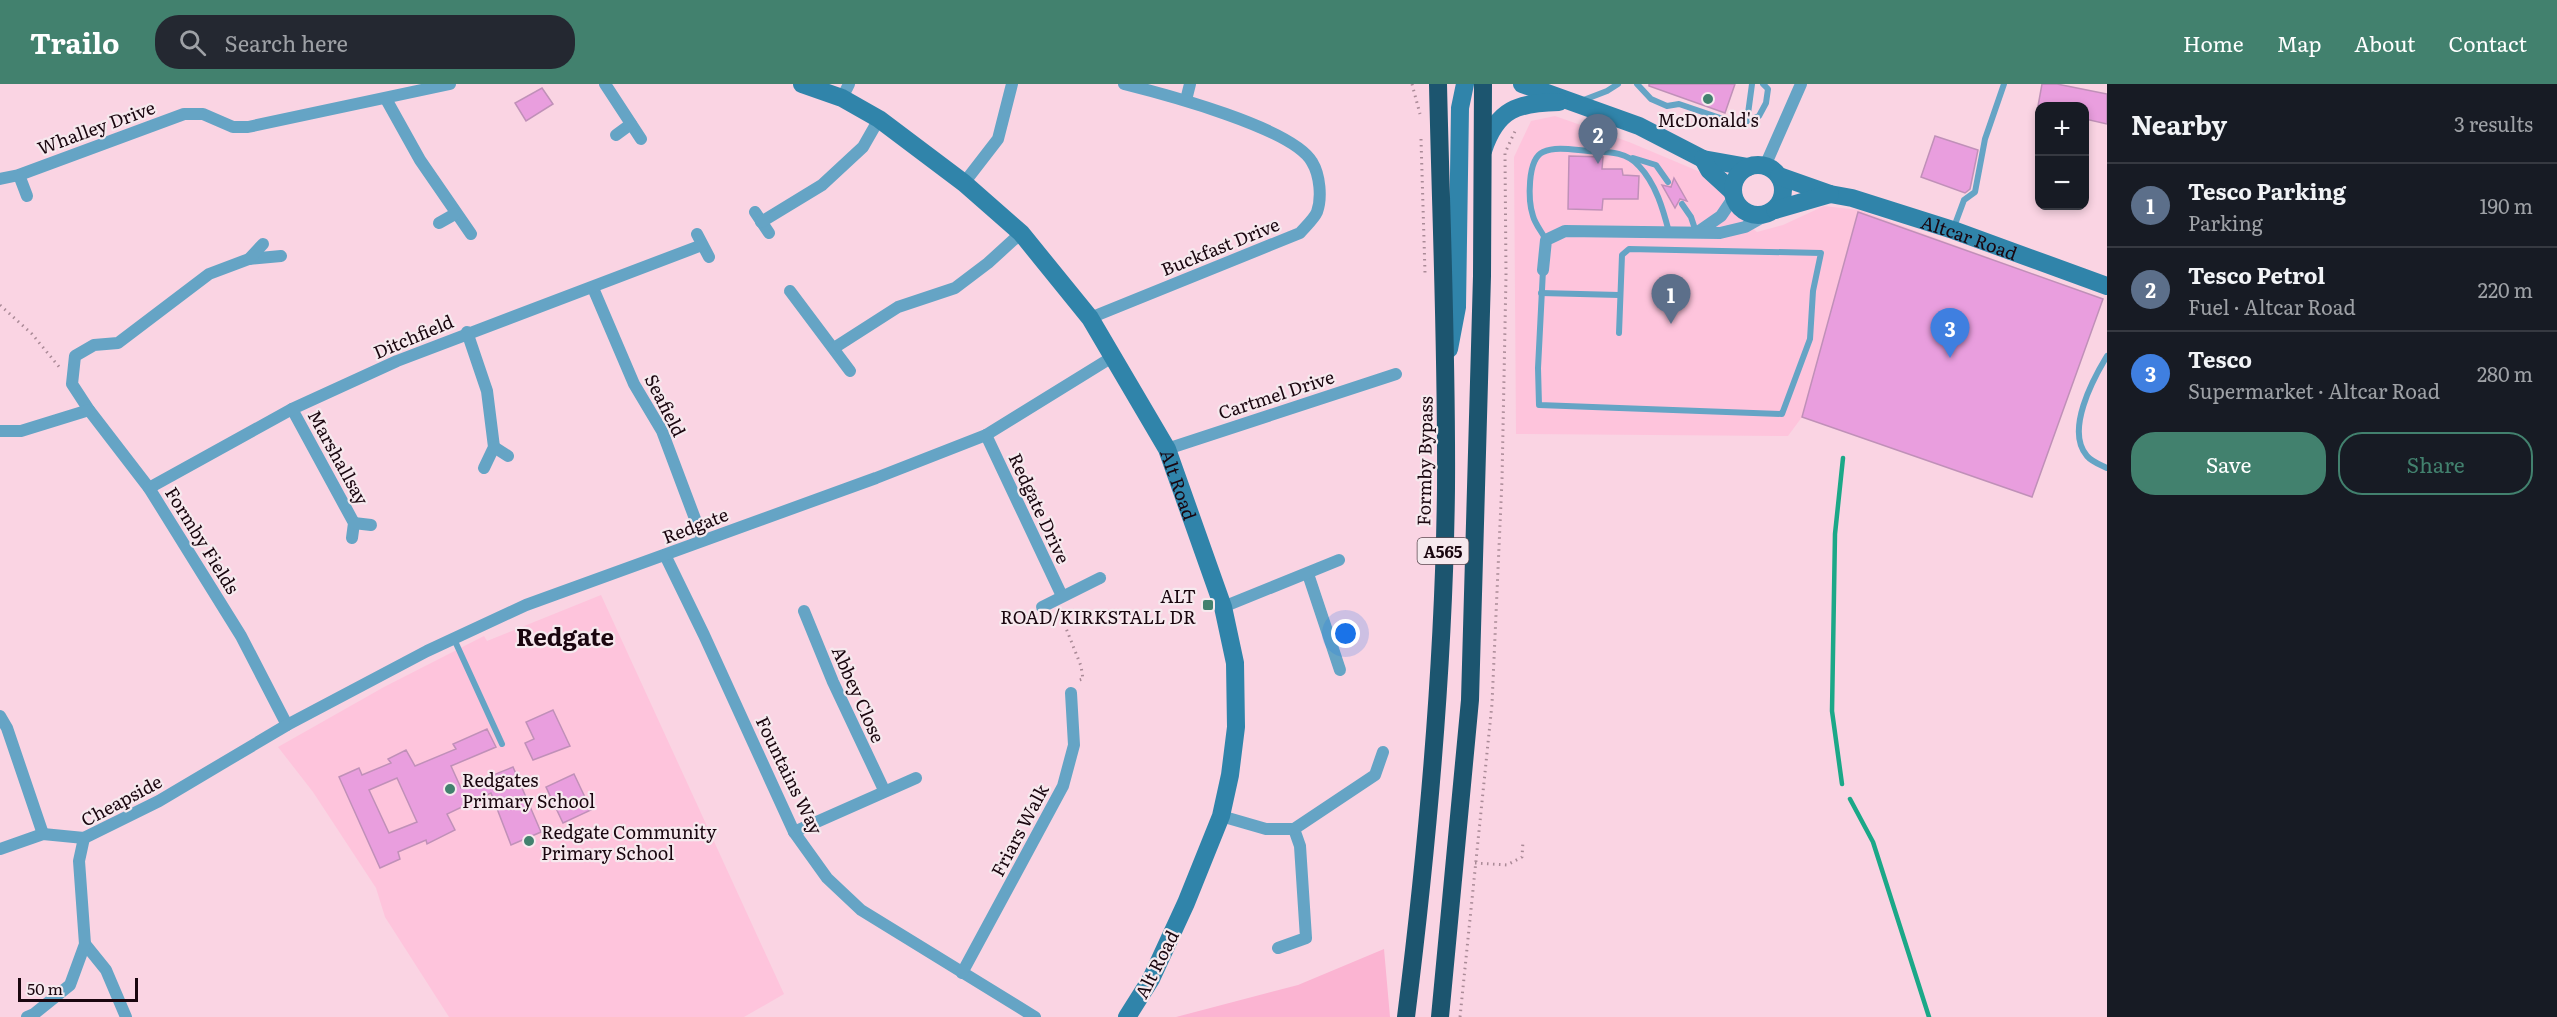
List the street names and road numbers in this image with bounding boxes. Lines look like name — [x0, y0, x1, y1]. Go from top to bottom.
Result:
street label: Whalley Drive — [33, 93, 159, 161]
street label: Altcar Road — [1918, 207, 2021, 266]
street label: Buckfast Drive — [1157, 210, 1283, 282]
street label: Ditchfield — [369, 307, 457, 365]
street label: Cartmel Drive — [1214, 363, 1338, 425]
street label: Seafield — [639, 369, 693, 441]
street label: Formby Bypass — [1409, 396, 1439, 526]
street label: Marshallsay — [302, 405, 377, 510]
street label: Alt Road — [1154, 445, 1205, 524]
street label: Redgate Drive — [1003, 448, 1077, 568]
street label: Formby Fields — [159, 481, 247, 599]
street label: Redgate — [658, 500, 732, 550]
road number: A565 — [1418, 538, 1468, 564]
street label: Abbey Close — [826, 641, 892, 747]
street label: Fountains Way — [750, 711, 831, 839]
street label: Cheapside — [76, 767, 166, 833]
street label: Friars Walk — [983, 778, 1055, 881]
street label: Alt Road — [1127, 925, 1185, 1003]

